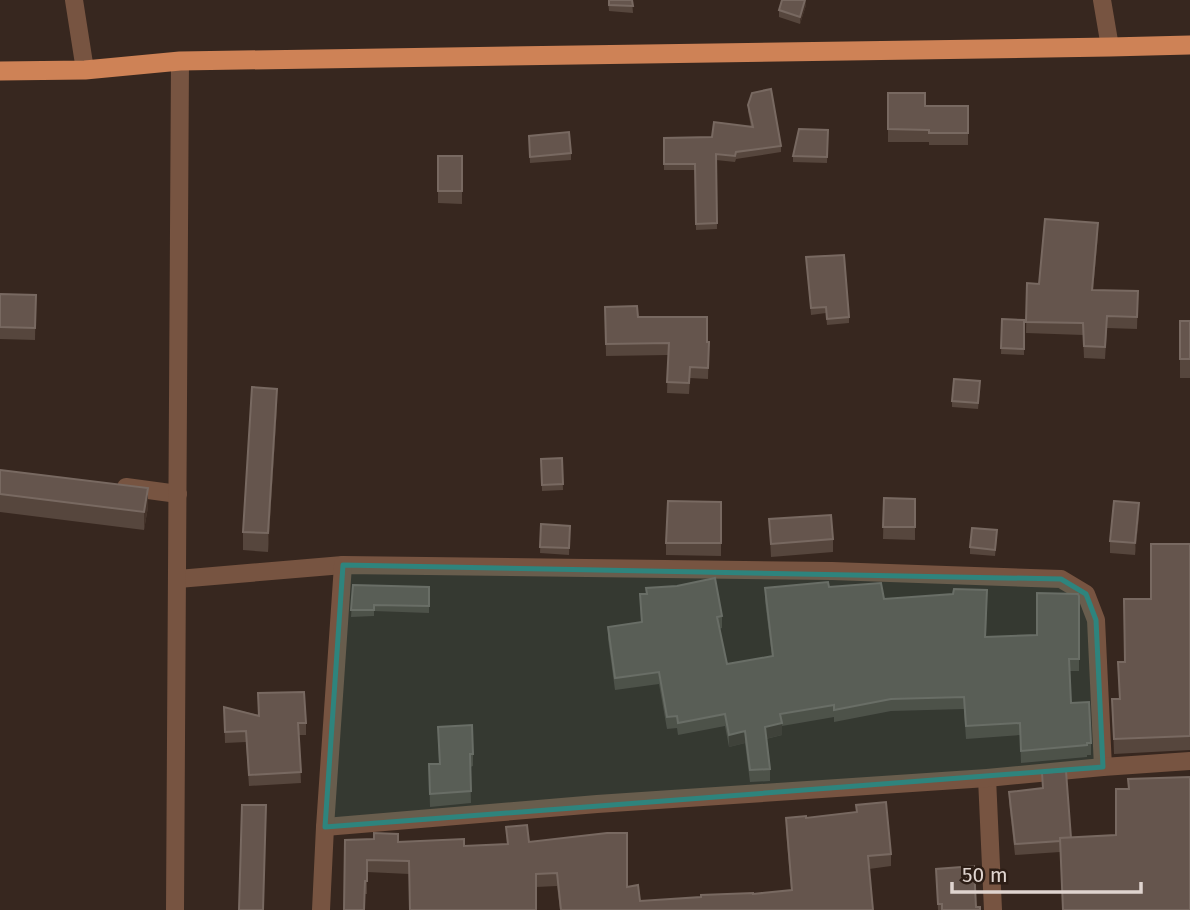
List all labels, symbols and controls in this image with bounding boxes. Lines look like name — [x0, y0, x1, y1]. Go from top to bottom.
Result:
scale bar — [952, 850, 1141, 894]
text: 50 m — [962, 862, 1008, 888]

